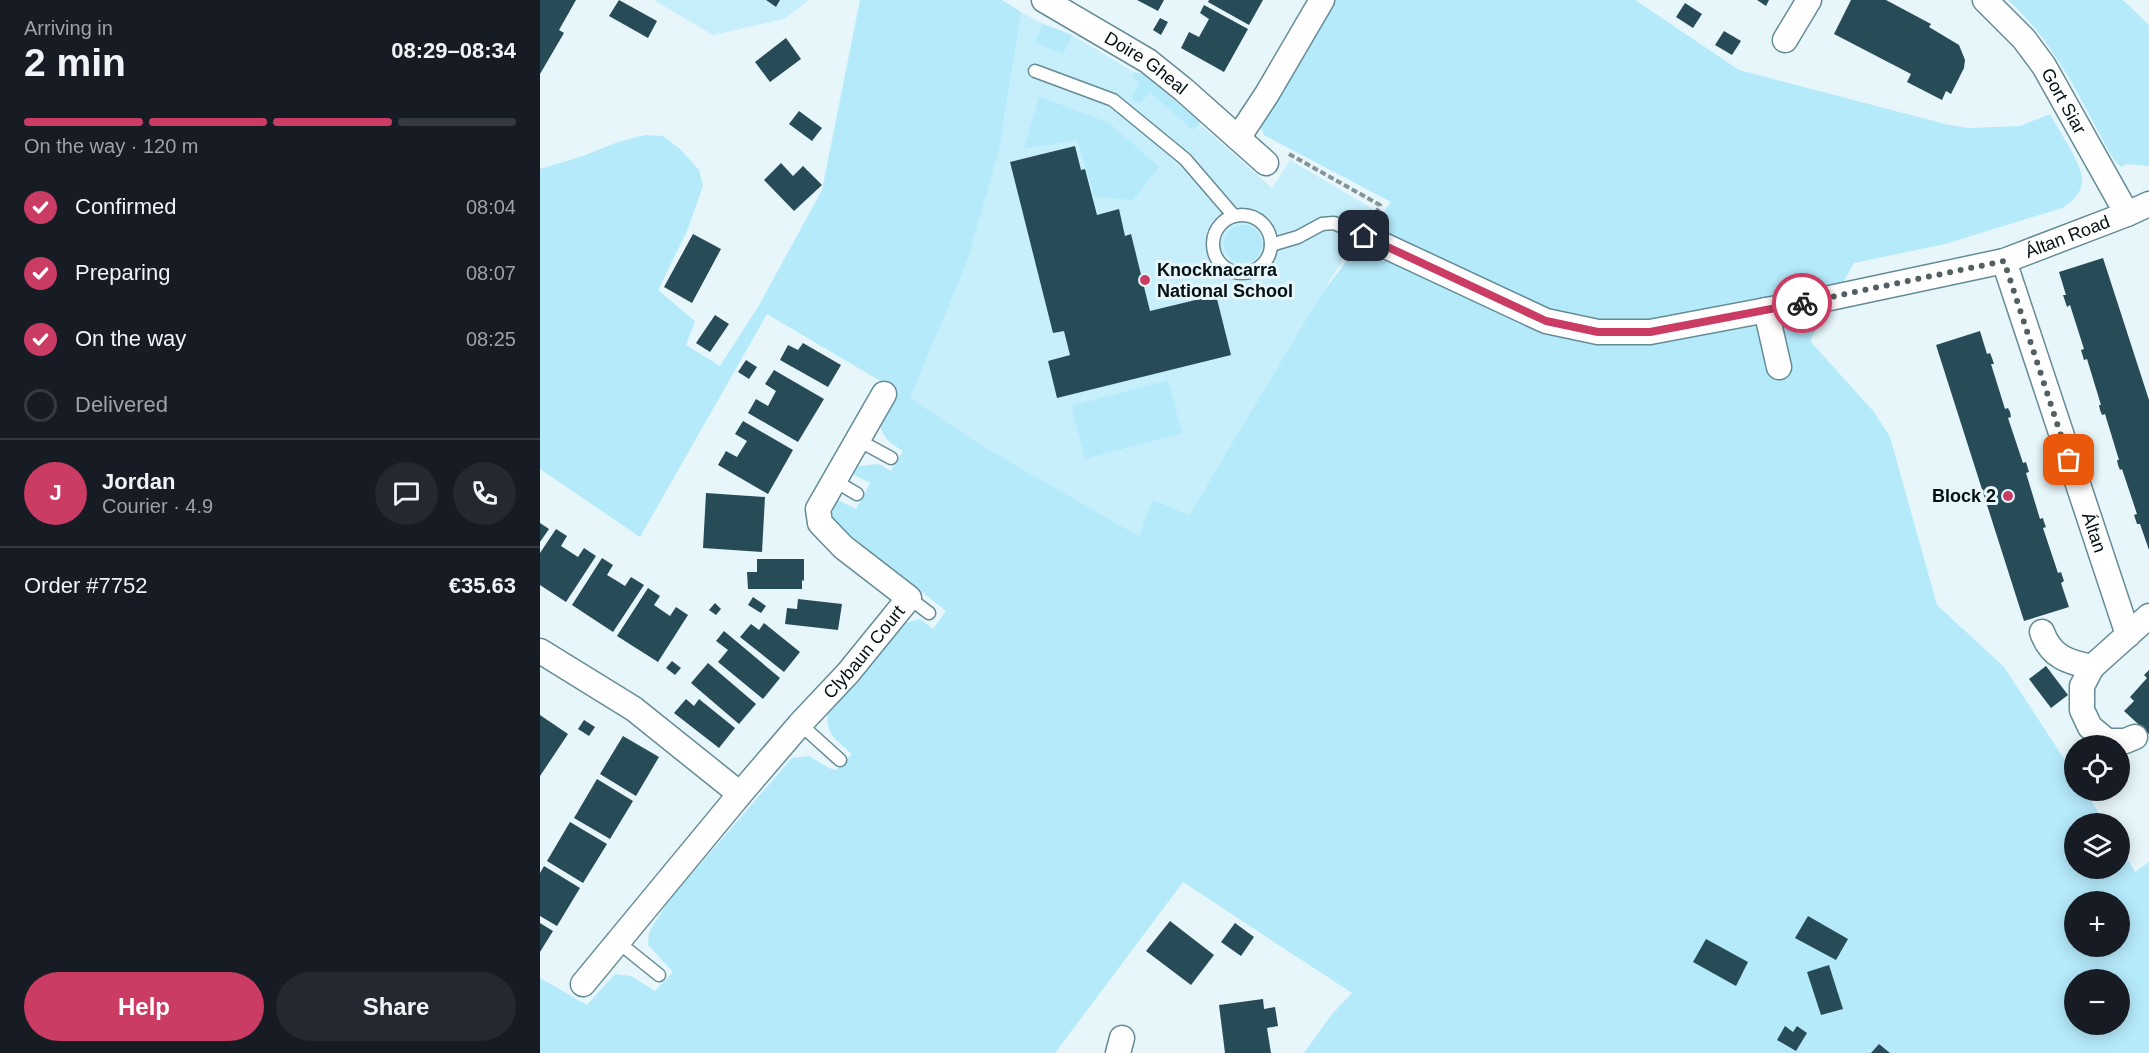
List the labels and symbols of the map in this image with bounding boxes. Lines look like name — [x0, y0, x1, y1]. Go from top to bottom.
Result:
street label: Doire Gheal — [1101, 28, 1191, 99]
street label: Gort Siar — [2037, 65, 2090, 137]
pin — [1338, 210, 1389, 261]
street label: Áltan Road — [2022, 212, 2113, 262]
place label: Knocknacarra National School — [1157, 260, 1293, 301]
marker: Knocknacarra National School — [1138, 273, 1152, 287]
courier — [1772, 273, 1832, 333]
pin — [2043, 434, 2094, 485]
place label: Block 2 — [1932, 486, 1996, 506]
marker: Block 2 — [2001, 489, 2015, 503]
street label: Áltan — [2078, 510, 2110, 555]
street label: Clybaun Court — [819, 602, 909, 703]

